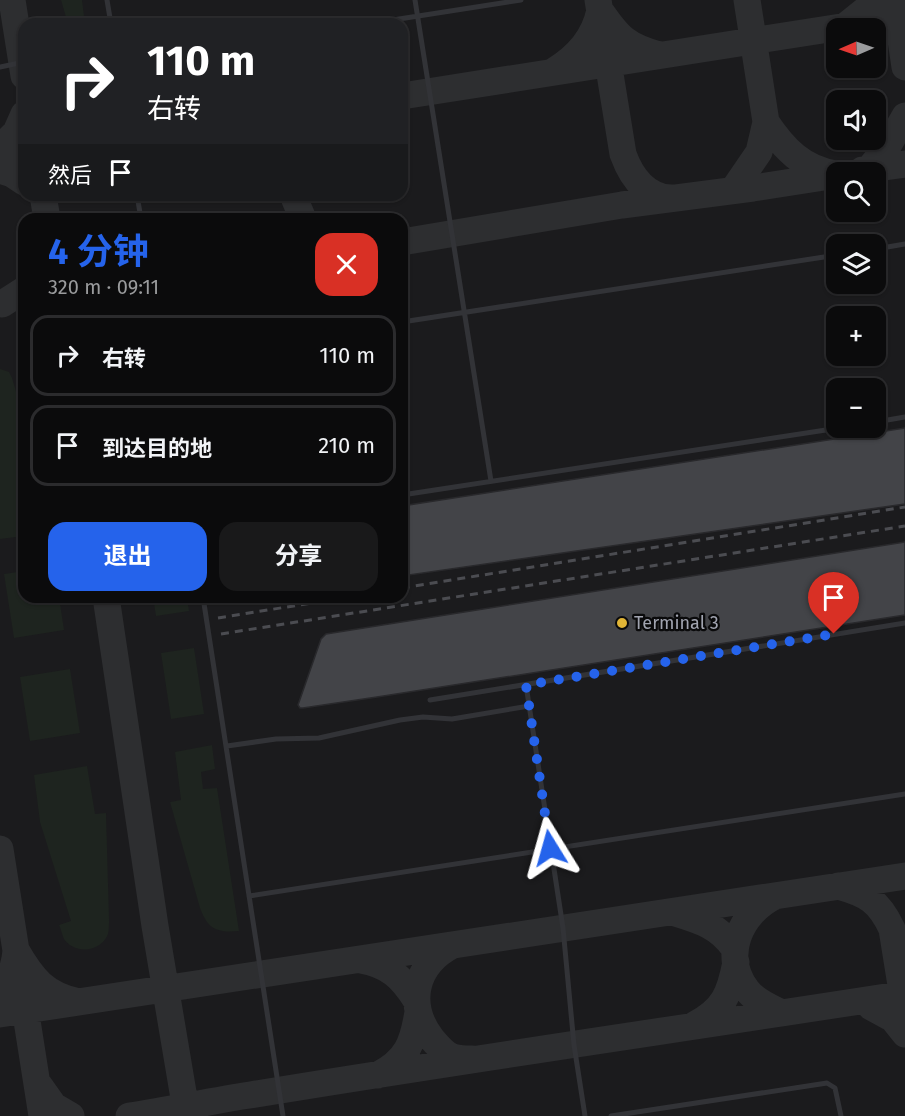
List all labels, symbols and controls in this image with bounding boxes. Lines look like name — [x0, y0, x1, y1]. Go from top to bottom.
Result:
north arrow — [826, 18, 886, 78]
map controls — [826, 18, 886, 438]
text: 110 m — [147, 36, 255, 86]
icon: right — [48, 42, 126, 120]
button: sound — [826, 90, 886, 150]
text: 右转 — [147, 93, 201, 125]
icon: arrive — [104, 156, 137, 189]
text: 然后 — [48, 162, 92, 189]
button: search — [826, 162, 886, 222]
text: 4 分钟 — [48, 230, 149, 274]
button: close — [315, 233, 378, 296]
button: layers — [826, 234, 886, 294]
text: 320 m · 09:11 — [48, 275, 159, 299]
button: + — [826, 306, 886, 366]
icon: right — [51, 339, 84, 372]
text: 110 m — [319, 342, 375, 369]
text: 右转 — [102, 345, 146, 372]
button: − — [826, 378, 886, 438]
icon: arrive — [51, 429, 84, 462]
text: 210 m — [318, 432, 375, 459]
text: 到达目的地 — [102, 435, 212, 462]
button: 退出 — [48, 522, 207, 591]
button: 分享 — [219, 522, 378, 591]
pin — [808, 572, 859, 634]
icon: arrive — [817, 581, 850, 614]
place label: Terminal 3 — [634, 612, 719, 634]
marker: Terminal 3 — [615, 616, 629, 630]
position arrow — [518, 816, 582, 880]

